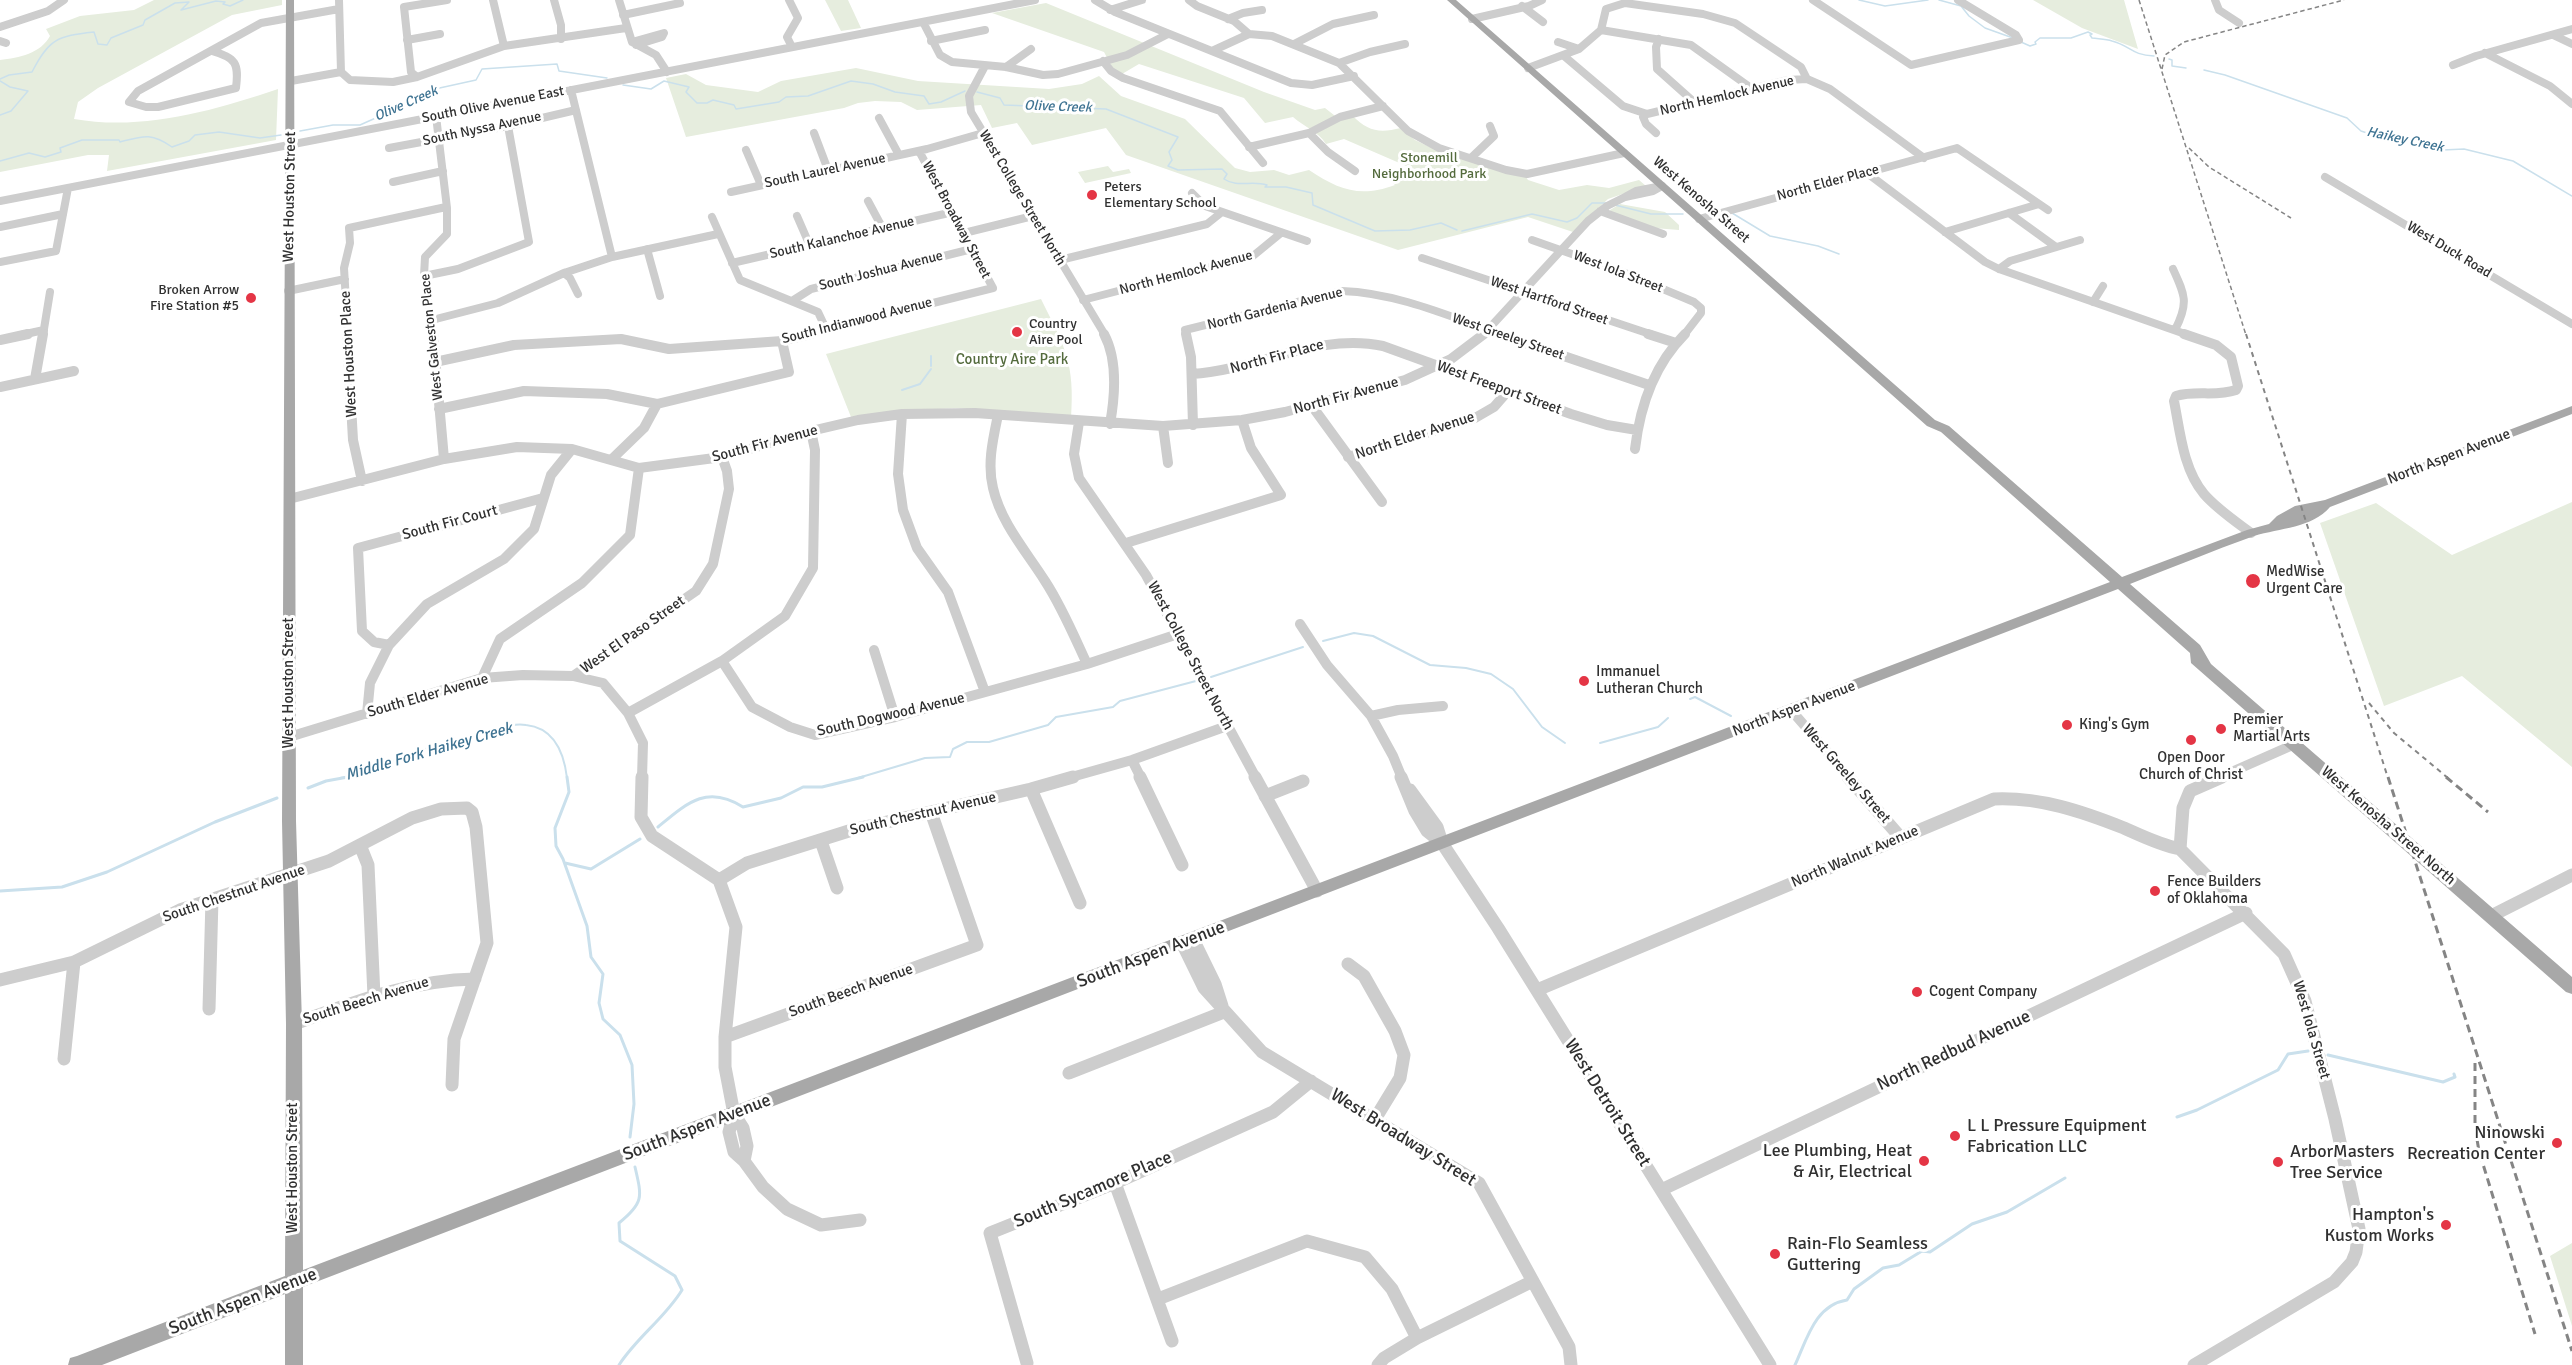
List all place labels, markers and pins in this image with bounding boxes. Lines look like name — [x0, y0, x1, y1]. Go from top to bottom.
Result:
place label: Peters Elementary School — [1104, 179, 1217, 212]
marker: Peters Elementary School — [1085, 188, 1099, 202]
place label: Broken Arrow Fire Station #5 — [150, 282, 239, 314]
marker: Broken Arrow Fire Station #5 — [244, 291, 258, 305]
place label: Country Aire Pool — [1029, 316, 1083, 348]
marker: Country Aire Pool — [1010, 325, 1024, 339]
place label: MedWise Urgent Care — [2266, 563, 2343, 598]
marker: MedWise Urgent Care — [2244, 572, 2262, 590]
place label: Immanuel Lutheran Church — [1596, 663, 1703, 698]
marker: Immanuel Lutheran Church — [1577, 674, 1591, 688]
place label: Premier Martial Arts — [2233, 711, 2310, 746]
place label: King's Gym — [2079, 716, 2150, 734]
marker: King's Gym — [2060, 718, 2074, 732]
marker: Premier Martial Arts — [2214, 722, 2228, 736]
marker: Open Door Church of Christ — [2184, 733, 2198, 747]
place label: Open Door Church of Christ — [2139, 749, 2243, 784]
place label: Fence Builders of Oklahoma — [2167, 873, 2261, 908]
marker: Fence Builders of Oklahoma — [2148, 884, 2162, 898]
place label: Cogent Company — [1929, 983, 2037, 1001]
marker: Cogent Company — [1910, 985, 1924, 999]
place label: L L Pressure Equipment Fabrication LLC — [1967, 1115, 2147, 1158]
place label: Ninowski Recreation Center — [2407, 1122, 2545, 1164]
marker: L L Pressure Equipment Fabrication LLC — [1948, 1129, 1962, 1143]
marker: Ninowski Recreation Center — [2550, 1136, 2564, 1150]
place label: Lee Plumbing, Heat & Air, Electrical — [1763, 1140, 1912, 1182]
place label: ArborMasters Tree Service — [2290, 1141, 2394, 1184]
marker: Lee Plumbing, Heat & Air, Electrical — [1917, 1154, 1931, 1168]
marker: ArborMasters Tree Service — [2271, 1155, 2285, 1169]
place label: Hampton's Kustom Works — [2325, 1204, 2434, 1246]
marker: Hampton's Kustom Works — [2439, 1218, 2453, 1232]
place label: Rain-Flo Seamless Guttering — [1787, 1233, 1928, 1276]
marker: Rain-Flo Seamless Guttering — [1768, 1247, 1782, 1261]

